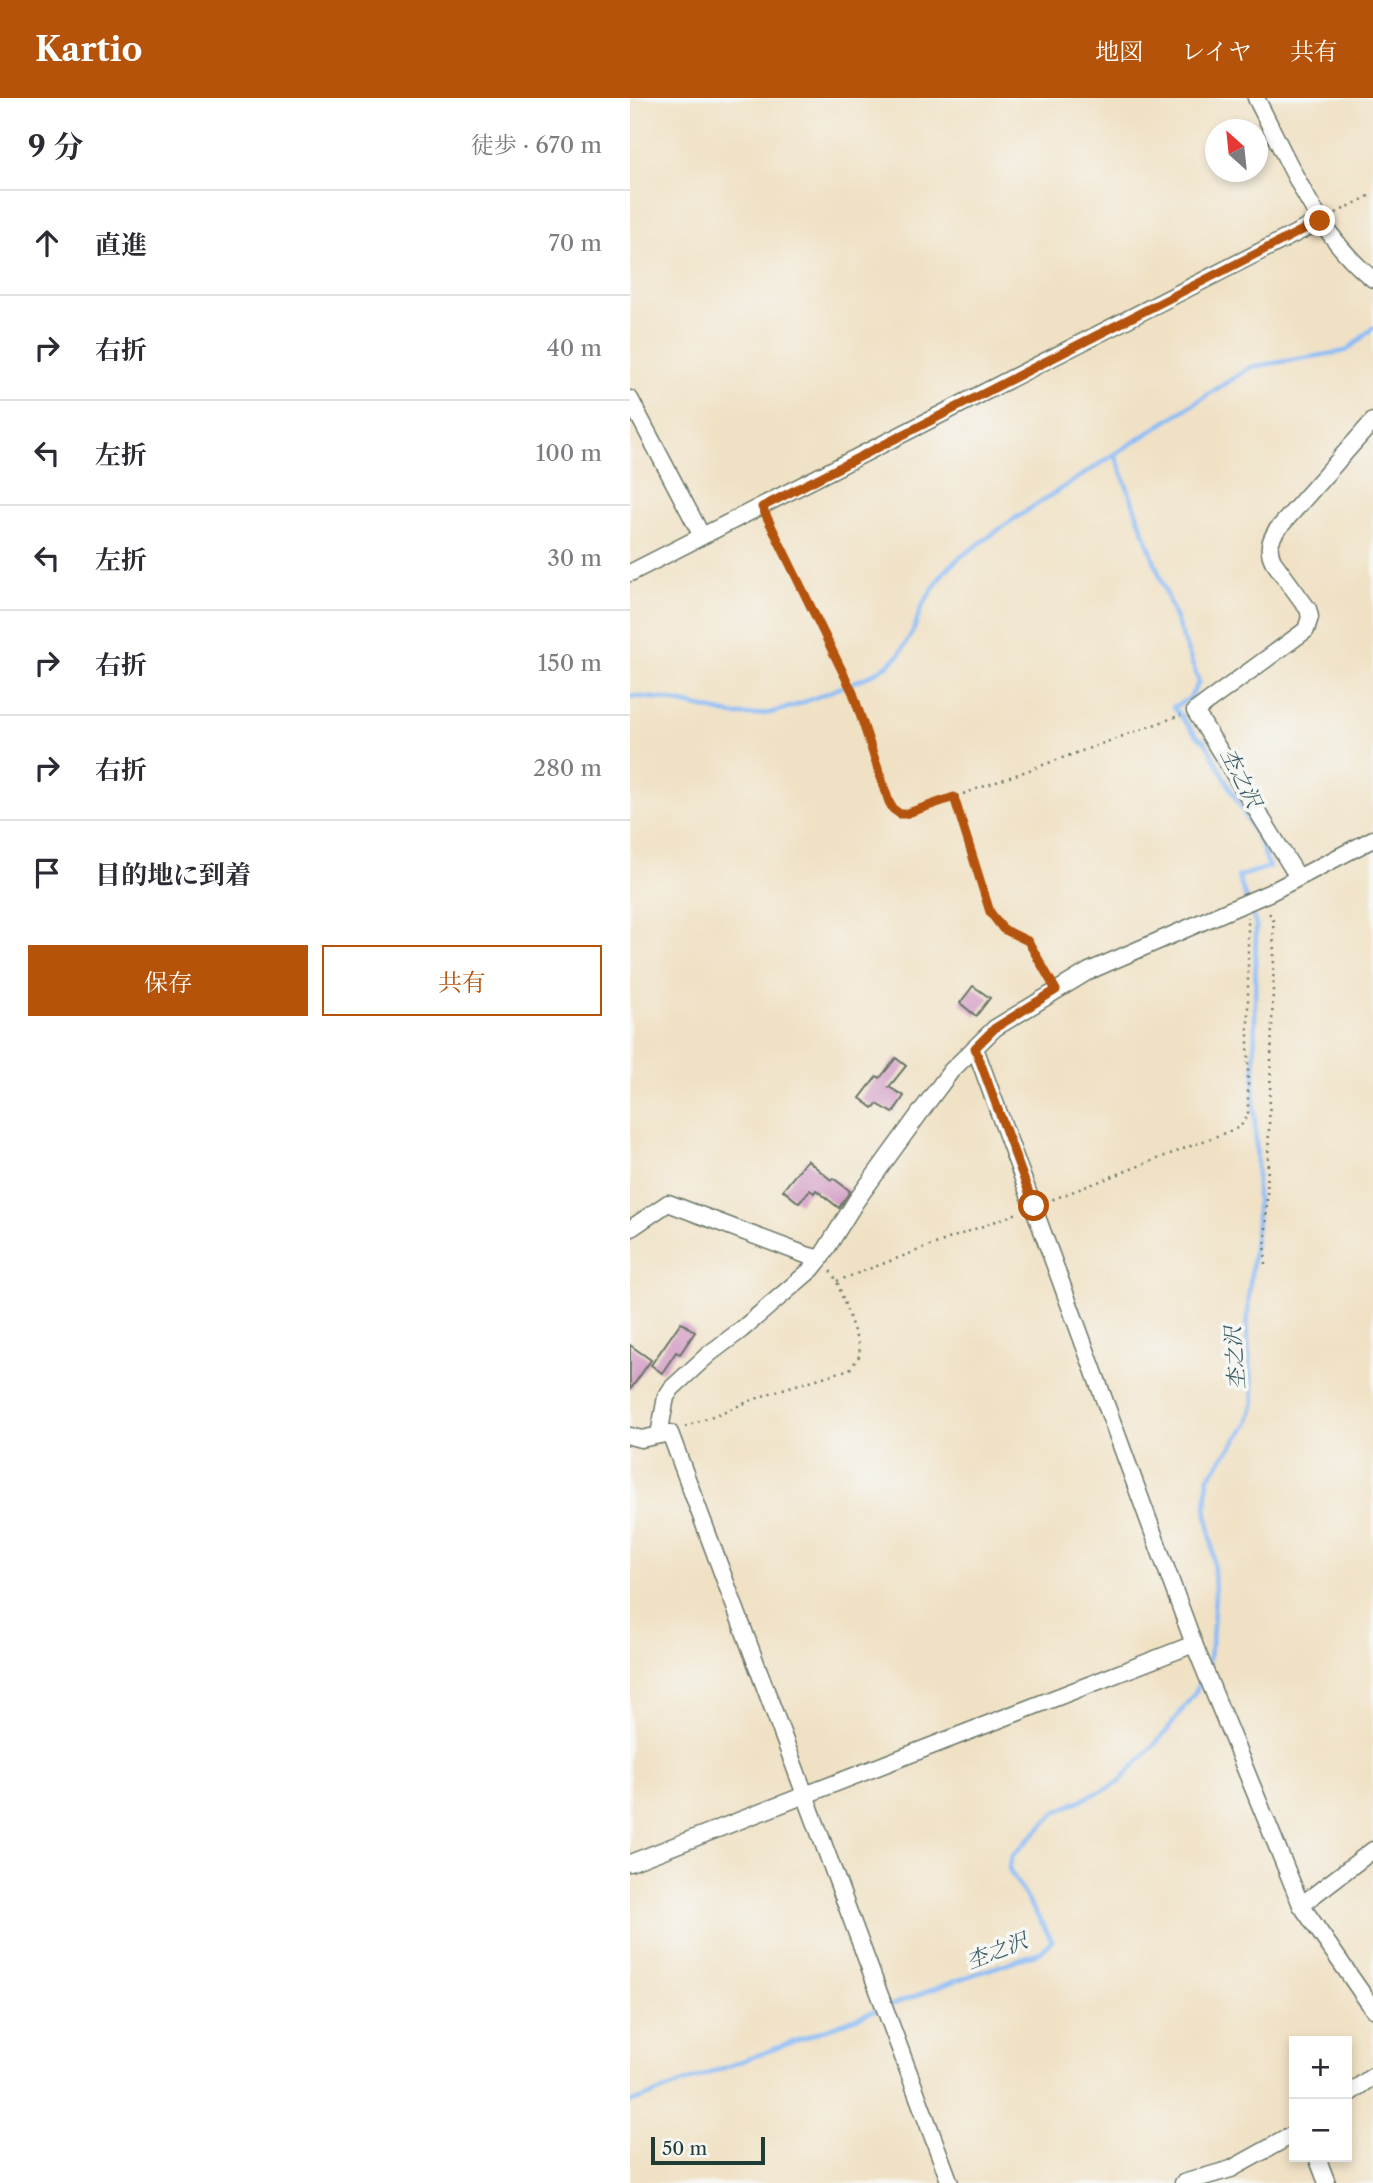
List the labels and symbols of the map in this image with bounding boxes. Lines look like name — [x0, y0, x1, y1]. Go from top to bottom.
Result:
north arrow — [1205, 119, 1268, 182]
route end — [1304, 205, 1335, 236]
water label: 杢之沢 — [1216, 744, 1268, 814]
route start — [1018, 1190, 1049, 1221]
water label: 杢之沢 — [1220, 1323, 1249, 1390]
water label: 杢之沢 — [963, 1926, 1034, 1973]
scale bar — [651, 2134, 765, 2166]

